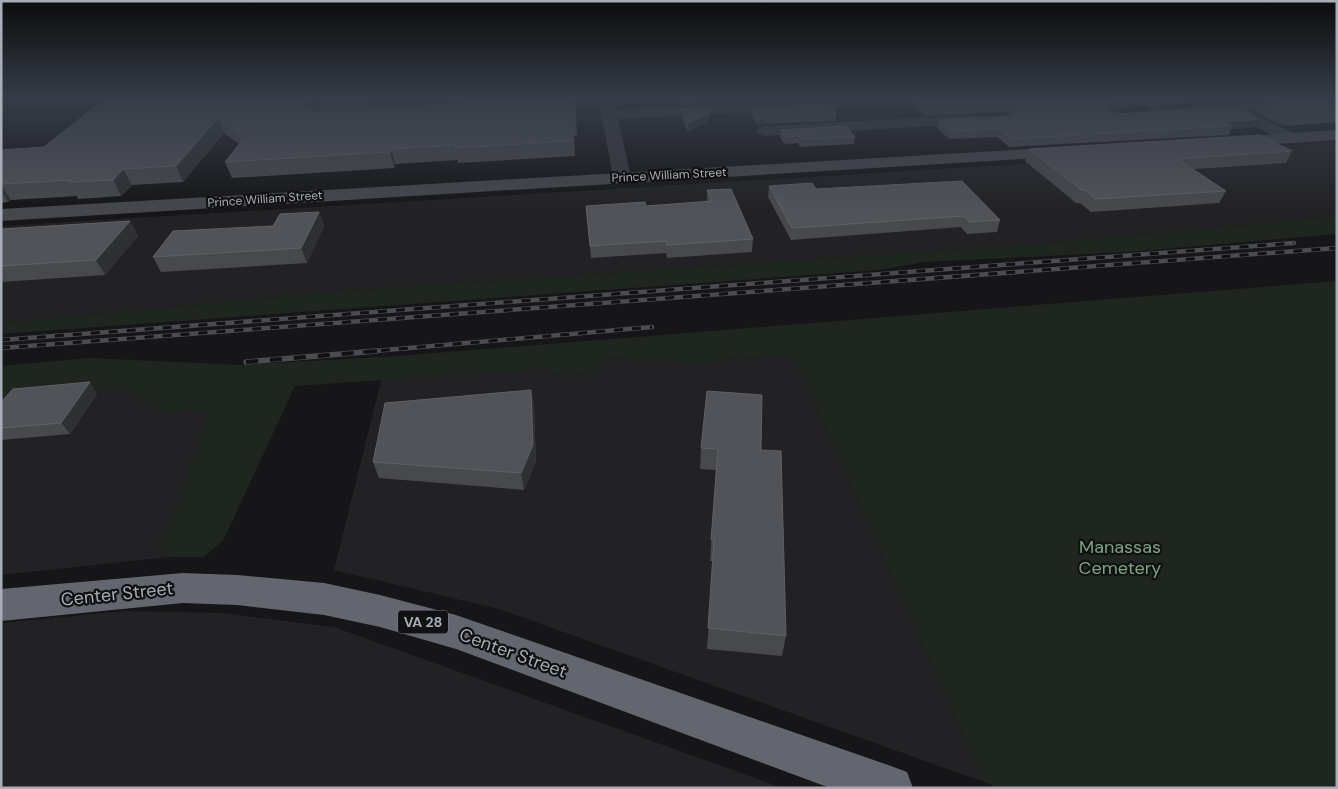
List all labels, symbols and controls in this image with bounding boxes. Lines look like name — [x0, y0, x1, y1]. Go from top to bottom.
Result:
street label: Prince William Street — [611, 164, 727, 186]
street label: Prince William Street — [207, 187, 323, 211]
park label: Manassas Cemetery — [1079, 535, 1161, 580]
street label: Center Street — [60, 576, 174, 612]
road number: VA 28 — [398, 610, 448, 634]
street label: Center Street — [456, 622, 570, 684]

